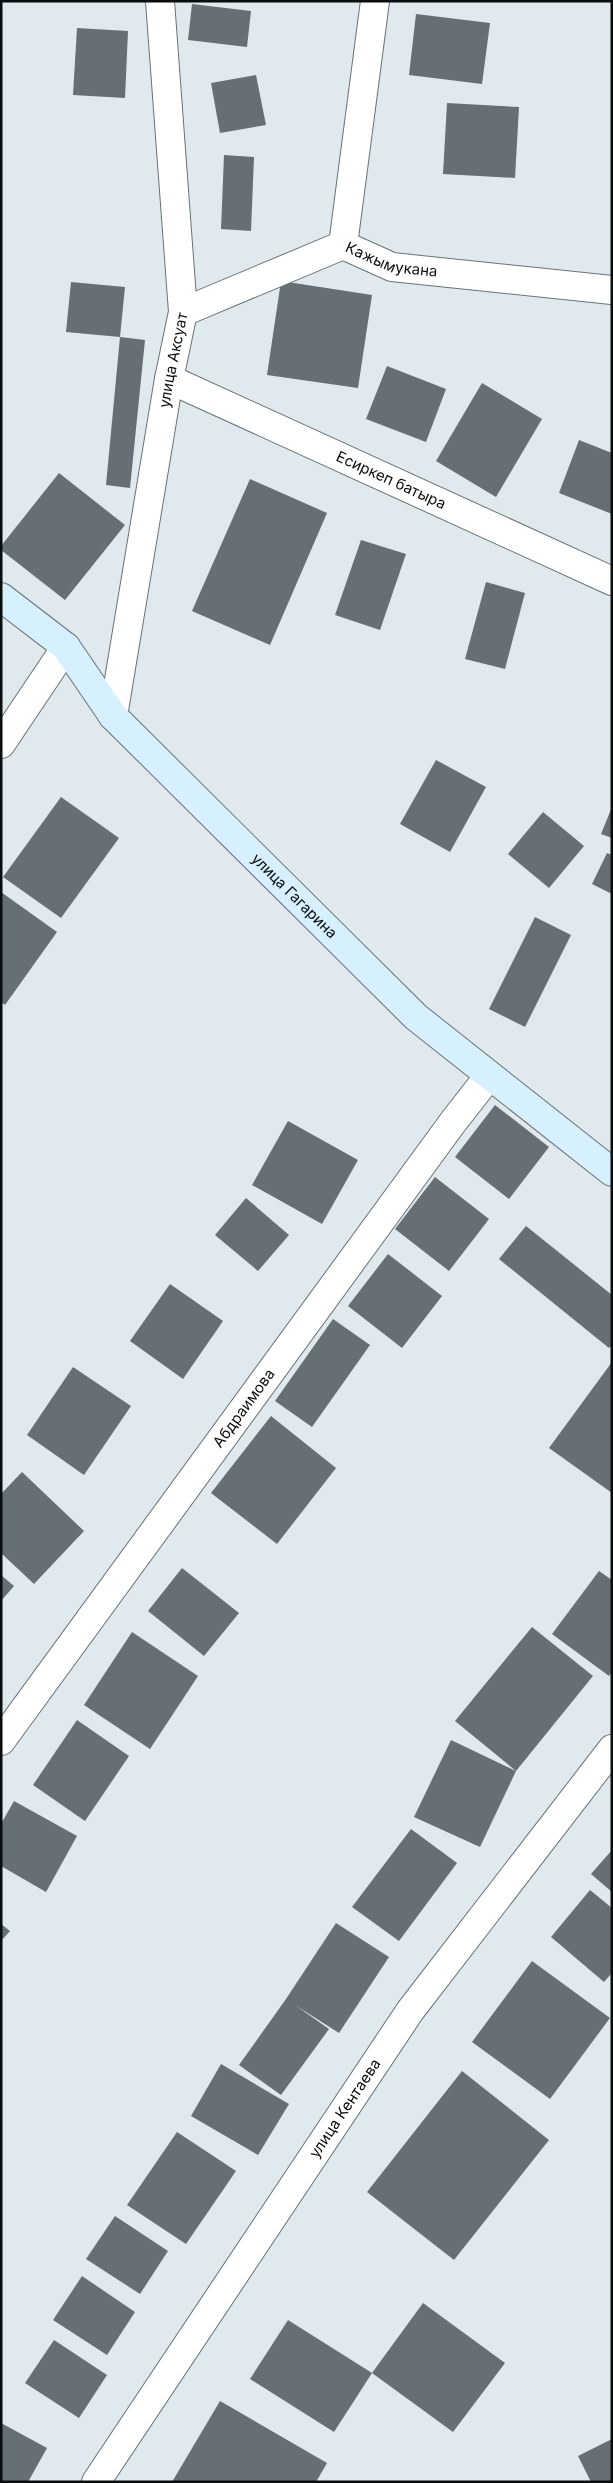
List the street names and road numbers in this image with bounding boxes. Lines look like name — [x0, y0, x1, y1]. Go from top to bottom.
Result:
street label: Кажымукана — [343, 237, 438, 281]
street label: улица Аксуат — [154, 310, 192, 409]
street label: Есиркеп батыра — [333, 447, 449, 513]
street label: улица Гагарина — [248, 849, 341, 942]
street label: Абдраимова — [209, 1365, 279, 1451]
street label: улица Кентаева — [305, 2055, 384, 2161]

